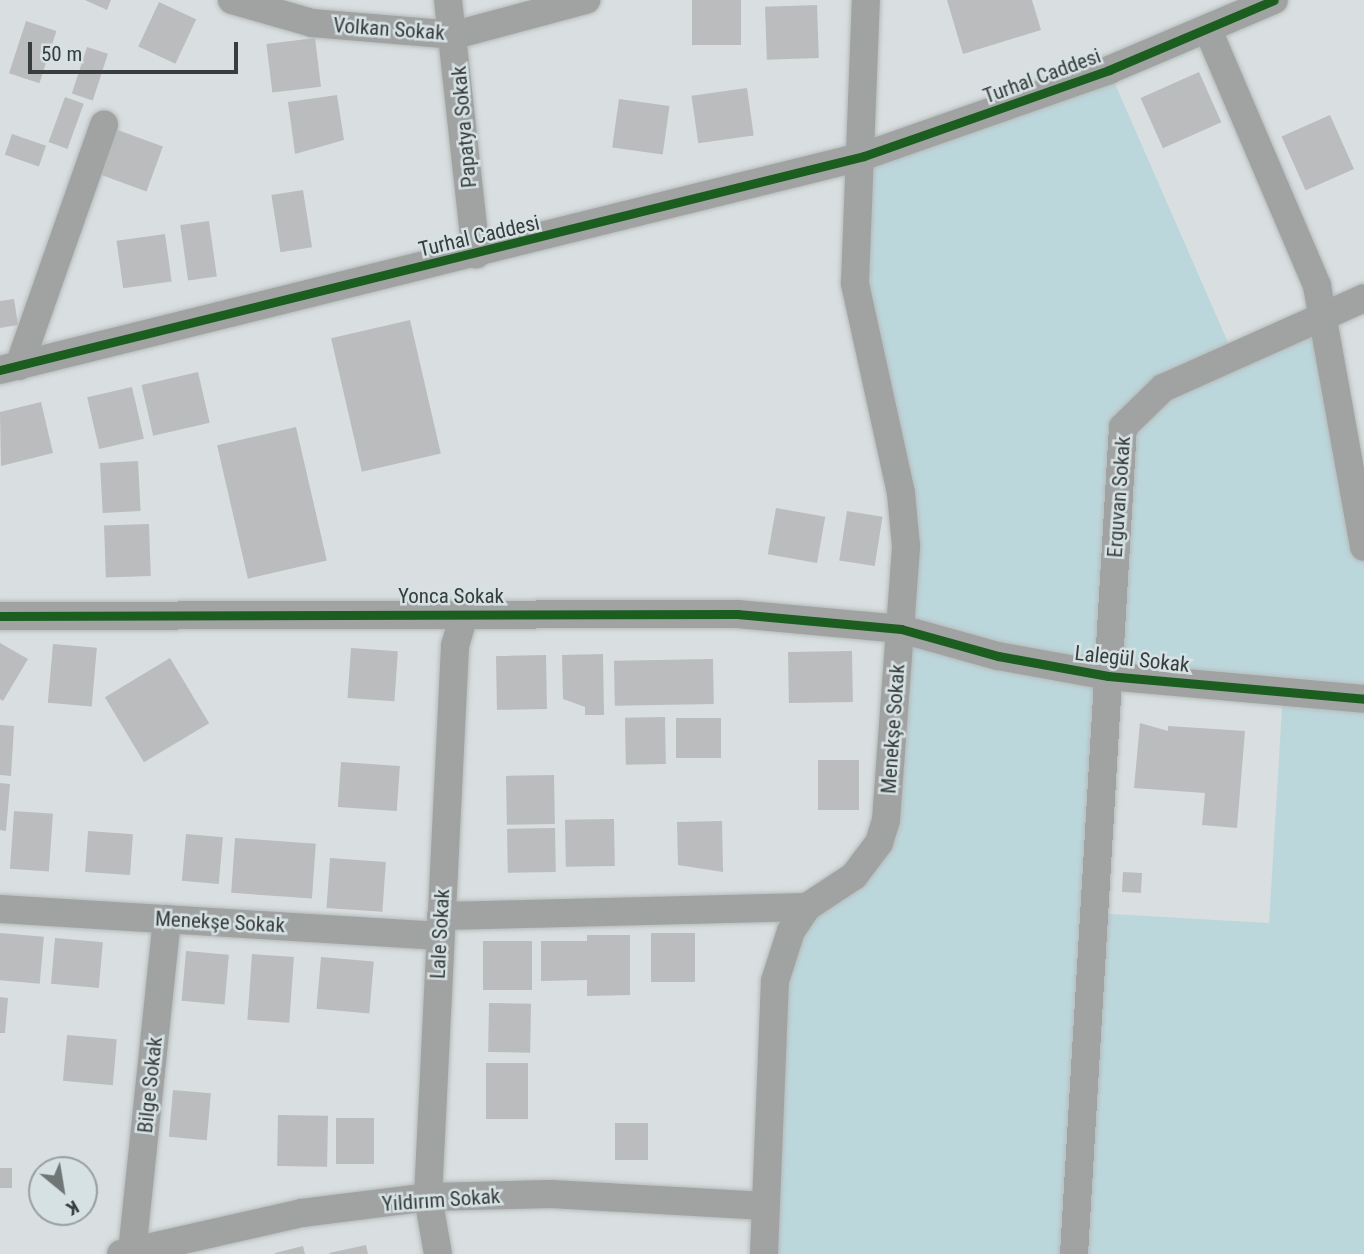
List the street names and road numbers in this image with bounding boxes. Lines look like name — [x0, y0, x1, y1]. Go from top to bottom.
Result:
street label: Volkan Sokak — [332, 13, 446, 45]
street label: Turhal Caddesi — [980, 43, 1104, 109]
street label: Papatya Sokak — [446, 65, 482, 189]
street label: Turhal Caddesi — [416, 210, 542, 262]
street label: Erguvan Sokak — [1102, 436, 1136, 558]
street label: Yonca Sokak — [398, 583, 504, 609]
street label: Lalegül Sokak — [1073, 640, 1191, 678]
street label: Menekşe Sokak — [876, 663, 910, 795]
street label: Lale Sokak — [425, 888, 455, 980]
street label: Menekşe Sokak — [155, 906, 285, 938]
street label: Bilge Sokak — [132, 1036, 168, 1134]
street label: Yıldırım Sokak — [381, 1183, 501, 1217]

